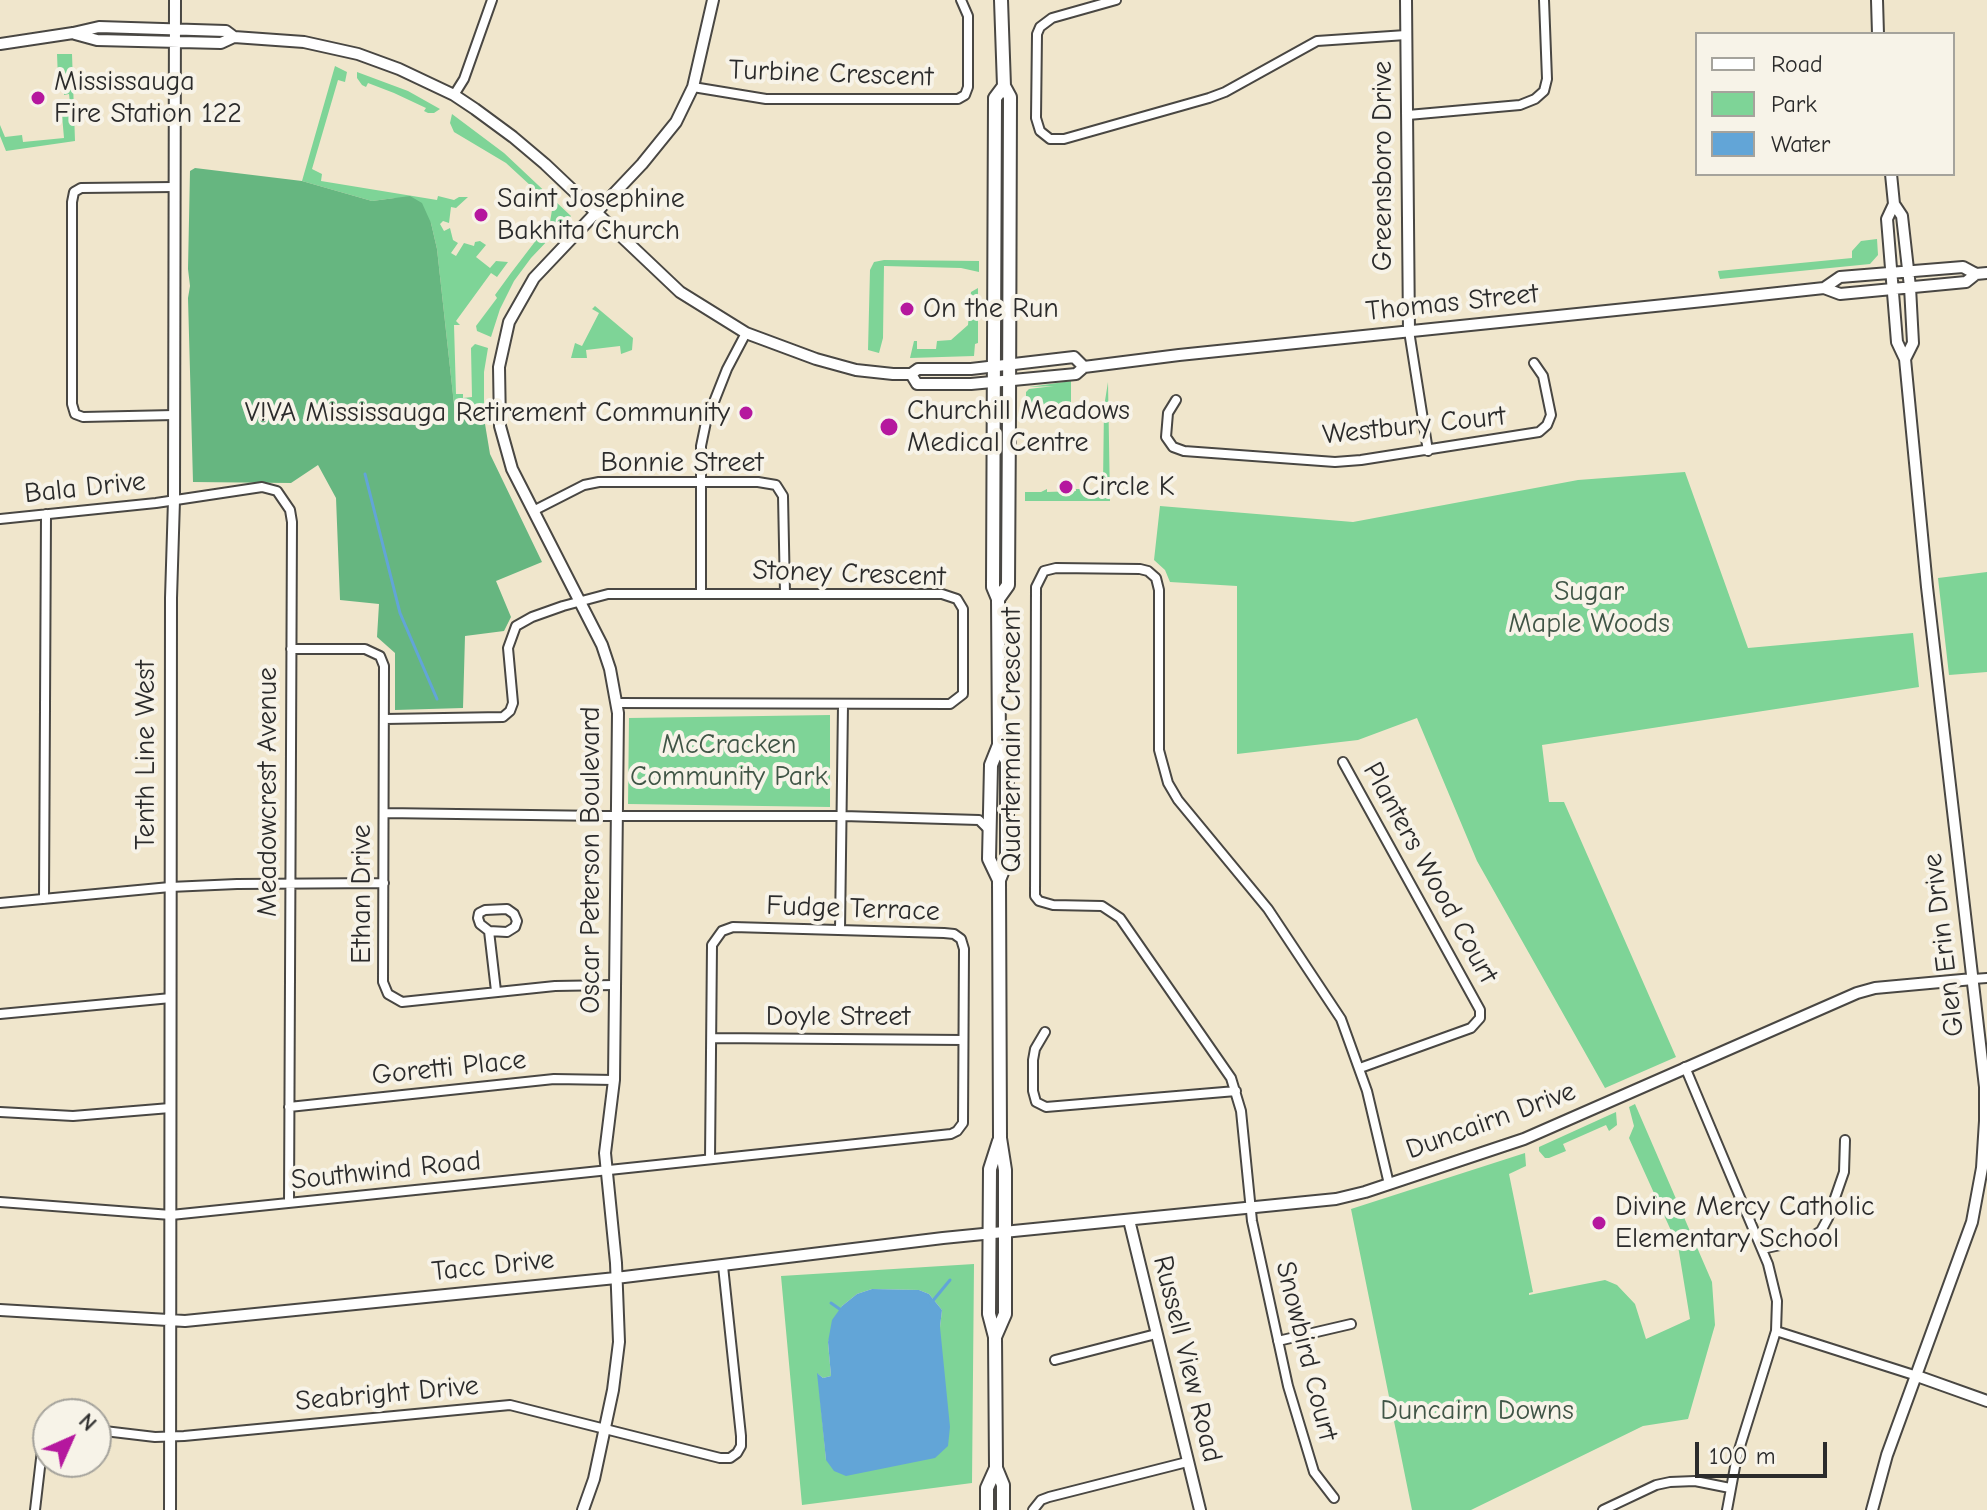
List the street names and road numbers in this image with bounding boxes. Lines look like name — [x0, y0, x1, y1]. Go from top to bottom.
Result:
street label: Turbine Crescent — [728, 54, 934, 94]
street label: Greensboro Drive — [1366, 61, 1400, 271]
street label: Thomas Street — [1364, 277, 1540, 329]
street label: Westbury Court — [1321, 400, 1507, 452]
street label: Bonnie Street — [601, 446, 763, 480]
street label: Bala Drive — [23, 465, 147, 511]
street label: Stoney Crescent — [752, 554, 946, 594]
street label: Quartermain Crescent — [995, 607, 1029, 873]
street label: Tenth Line West — [129, 660, 163, 850]
street label: Meadowcrest Avenue — [251, 667, 285, 917]
street label: Oscar Peterson Boulevard — [574, 706, 608, 1014]
street label: Planters Wood Court — [1355, 757, 1505, 989]
street label: Ethan Drive — [345, 824, 379, 964]
street label: Glen Erin Drive — [1916, 851, 1972, 1039]
street label: Fudge Terrace — [766, 889, 940, 929]
street label: Doyle Street — [766, 1000, 910, 1034]
street label: Goretti Place — [370, 1043, 528, 1093]
street label: Duncairn Drive — [1402, 1075, 1580, 1167]
street label: Southwind Road — [289, 1144, 483, 1198]
street label: Tacc Drive — [430, 1243, 556, 1289]
street label: Russell View Road — [1145, 1252, 1229, 1466]
street label: Snowbird Court — [1268, 1258, 1344, 1444]
street label: Seabright Drive — [294, 1369, 480, 1419]

